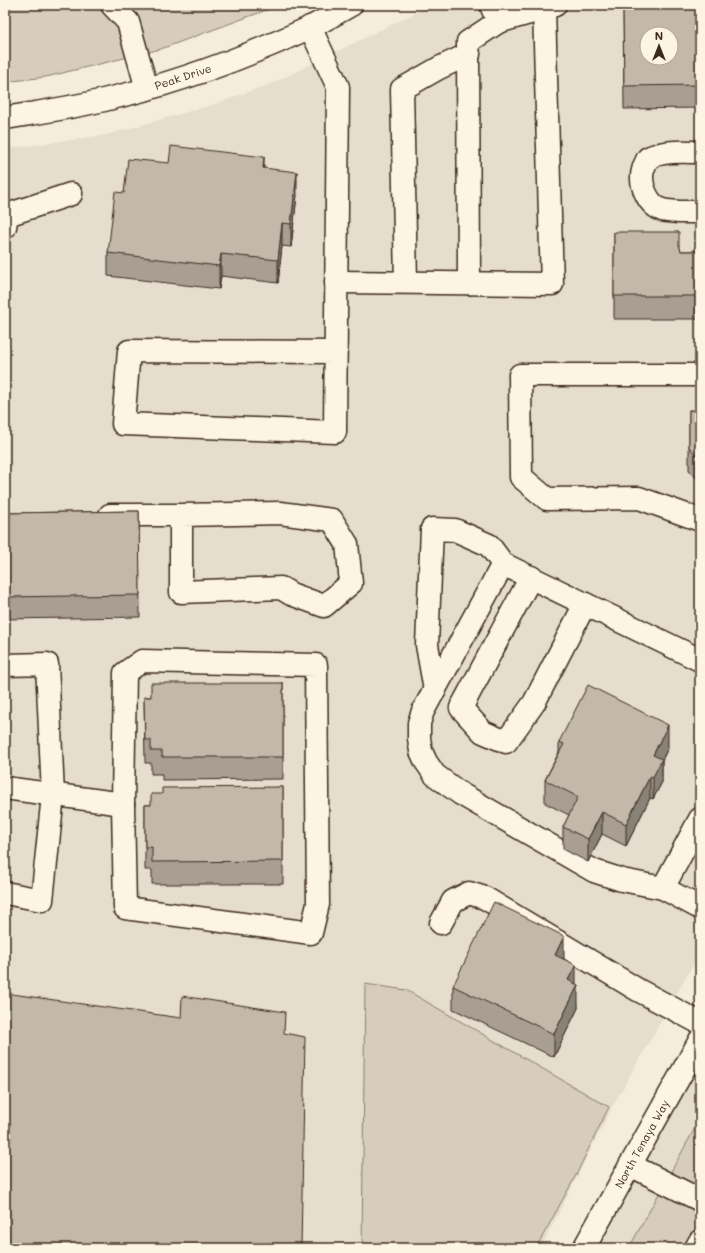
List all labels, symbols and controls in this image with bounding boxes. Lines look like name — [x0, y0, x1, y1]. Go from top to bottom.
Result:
north arrow — [639, 26, 679, 66]
text: N — [655, 28, 663, 43]
street label: Peak Drive — [153, 60, 213, 93]
street label: North Tenaya Way — [611, 1097, 672, 1191]

